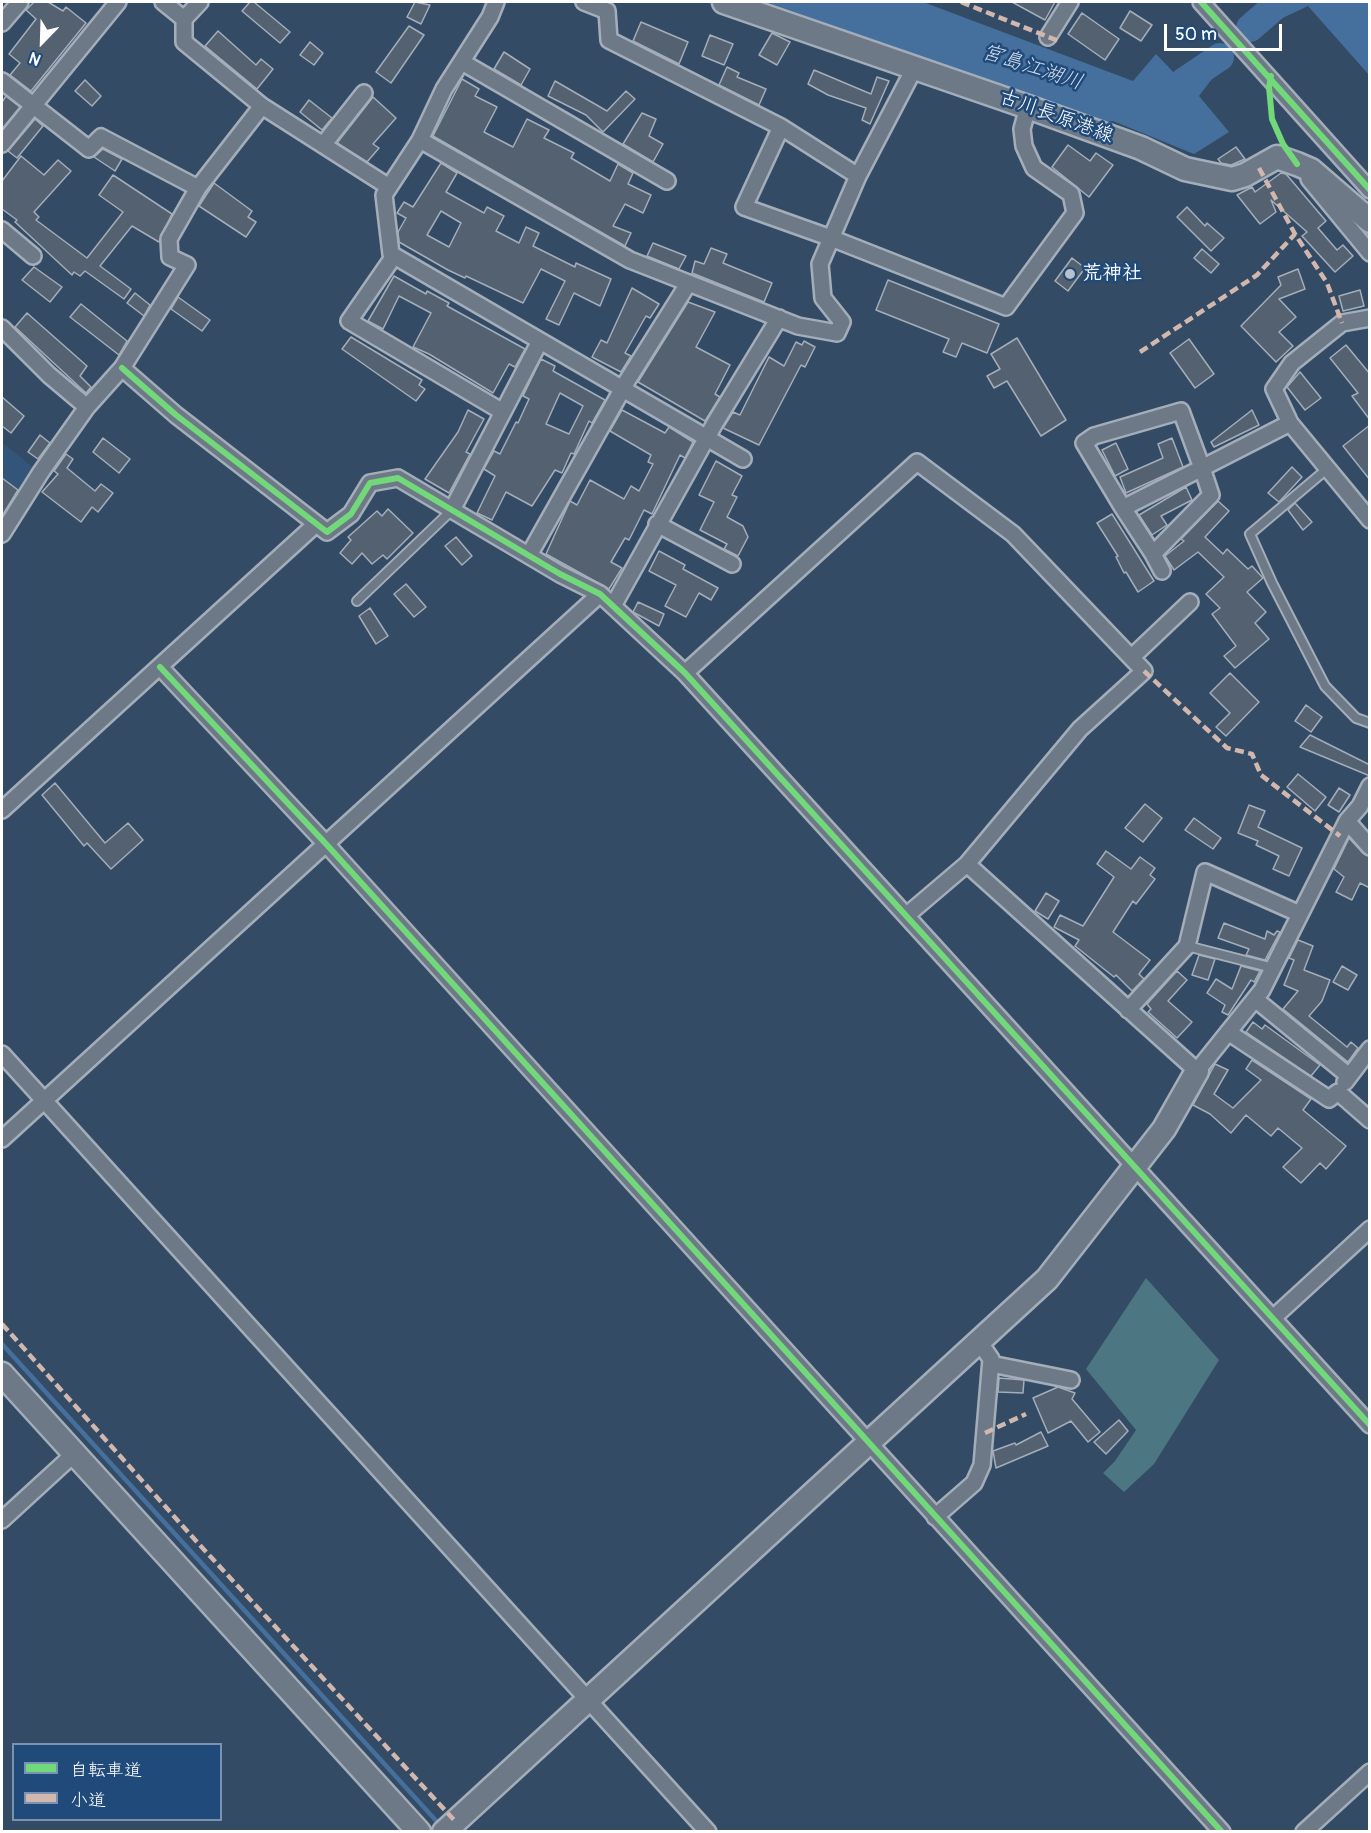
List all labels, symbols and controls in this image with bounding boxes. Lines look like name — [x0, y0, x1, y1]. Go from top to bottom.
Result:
north arrow — [12, 12, 72, 72]
scale bar — [1167, 12, 1286, 50]
text: 50 m — [1175, 23, 1217, 46]
water label: 宮島江湖川 — [978, 40, 1086, 96]
text: N — [26, 47, 44, 70]
street label: 古川長原港線 — [996, 85, 1116, 149]
place label: 荒神社 — [1082, 262, 1142, 286]
marker: 荒神社 — [1063, 267, 1077, 281]
legend — [12, 1743, 222, 1821]
text: 自転車道 — [70, 1759, 142, 1782]
text: 小道 — [70, 1789, 106, 1812]

